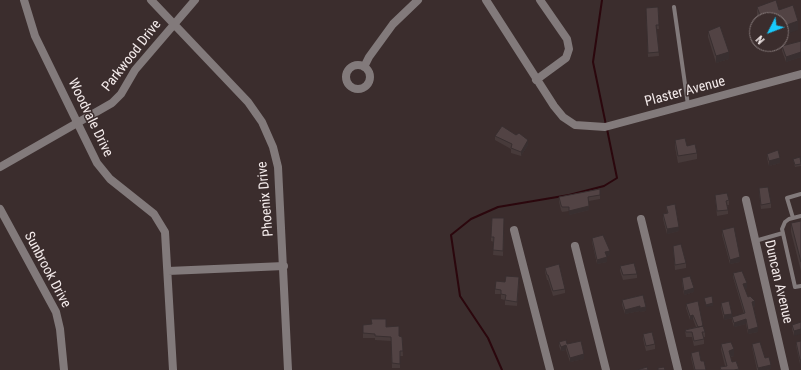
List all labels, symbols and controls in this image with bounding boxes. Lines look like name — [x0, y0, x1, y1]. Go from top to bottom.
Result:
north arrow — [749, 12, 789, 52]
street label: Parkwood Drive — [99, 17, 165, 95]
text: N — [753, 33, 768, 47]
street label: Plaster Avenue — [643, 73, 727, 111]
street label: Woodvale Drive — [64, 76, 116, 160]
street label: Phoenix Drive — [254, 161, 278, 237]
street label: Sunbrook Drive — [20, 229, 74, 311]
street label: Duncan Avenue — [760, 239, 796, 325]

